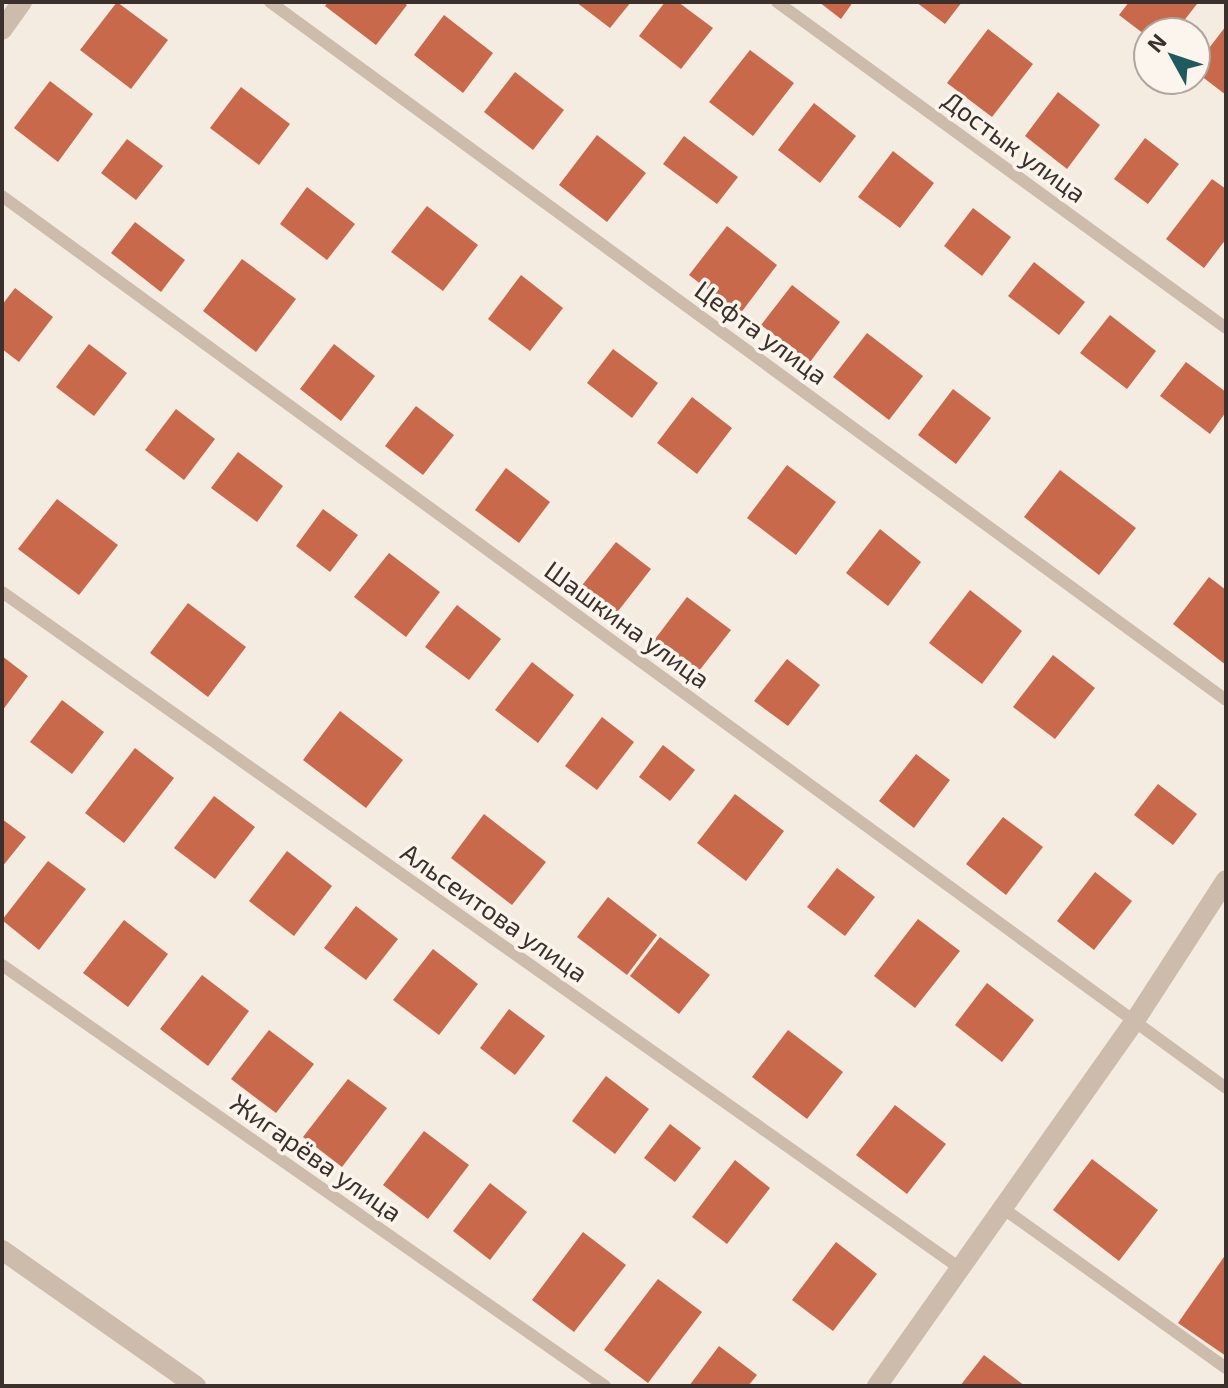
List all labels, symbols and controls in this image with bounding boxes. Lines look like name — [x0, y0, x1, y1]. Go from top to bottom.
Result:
north arrow — [1132, 16, 1212, 96]
text: N — [1141, 28, 1171, 57]
street label: Достык улица — [937, 83, 1093, 209]
street label: Цефта улица — [689, 273, 834, 391]
street label: Шашкина улица — [539, 553, 717, 695]
street label: Альсеитова улица — [395, 836, 594, 989]
street label: Жигарёва улица — [225, 1086, 408, 1228]

